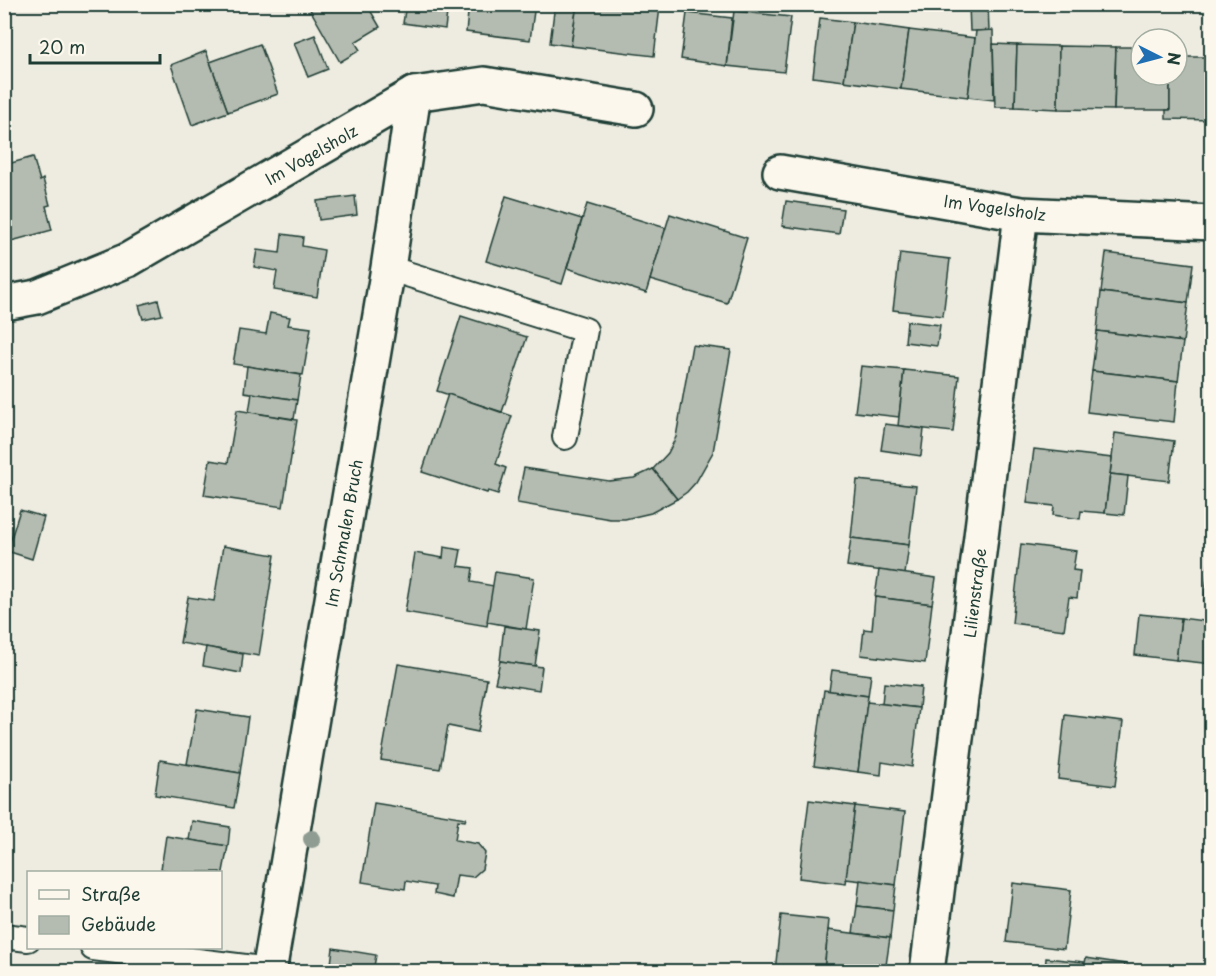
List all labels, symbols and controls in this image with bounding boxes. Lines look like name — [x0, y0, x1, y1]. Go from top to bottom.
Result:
scale bar — [30, 27, 160, 65]
north arrow — [1129, 27, 1189, 87]
text: 20 m — [39, 33, 85, 60]
text: N — [1162, 51, 1188, 66]
street label: Im Vogelsholz — [260, 118, 362, 190]
street label: Im Vogelsholz — [942, 188, 1048, 226]
street label: Im Schmalen Bruch — [318, 457, 368, 609]
street label: Lilienstraße — [957, 547, 991, 639]
legend — [27, 871, 222, 949]
text: Straße — [81, 880, 141, 907]
text: Gebäude — [81, 910, 156, 937]

